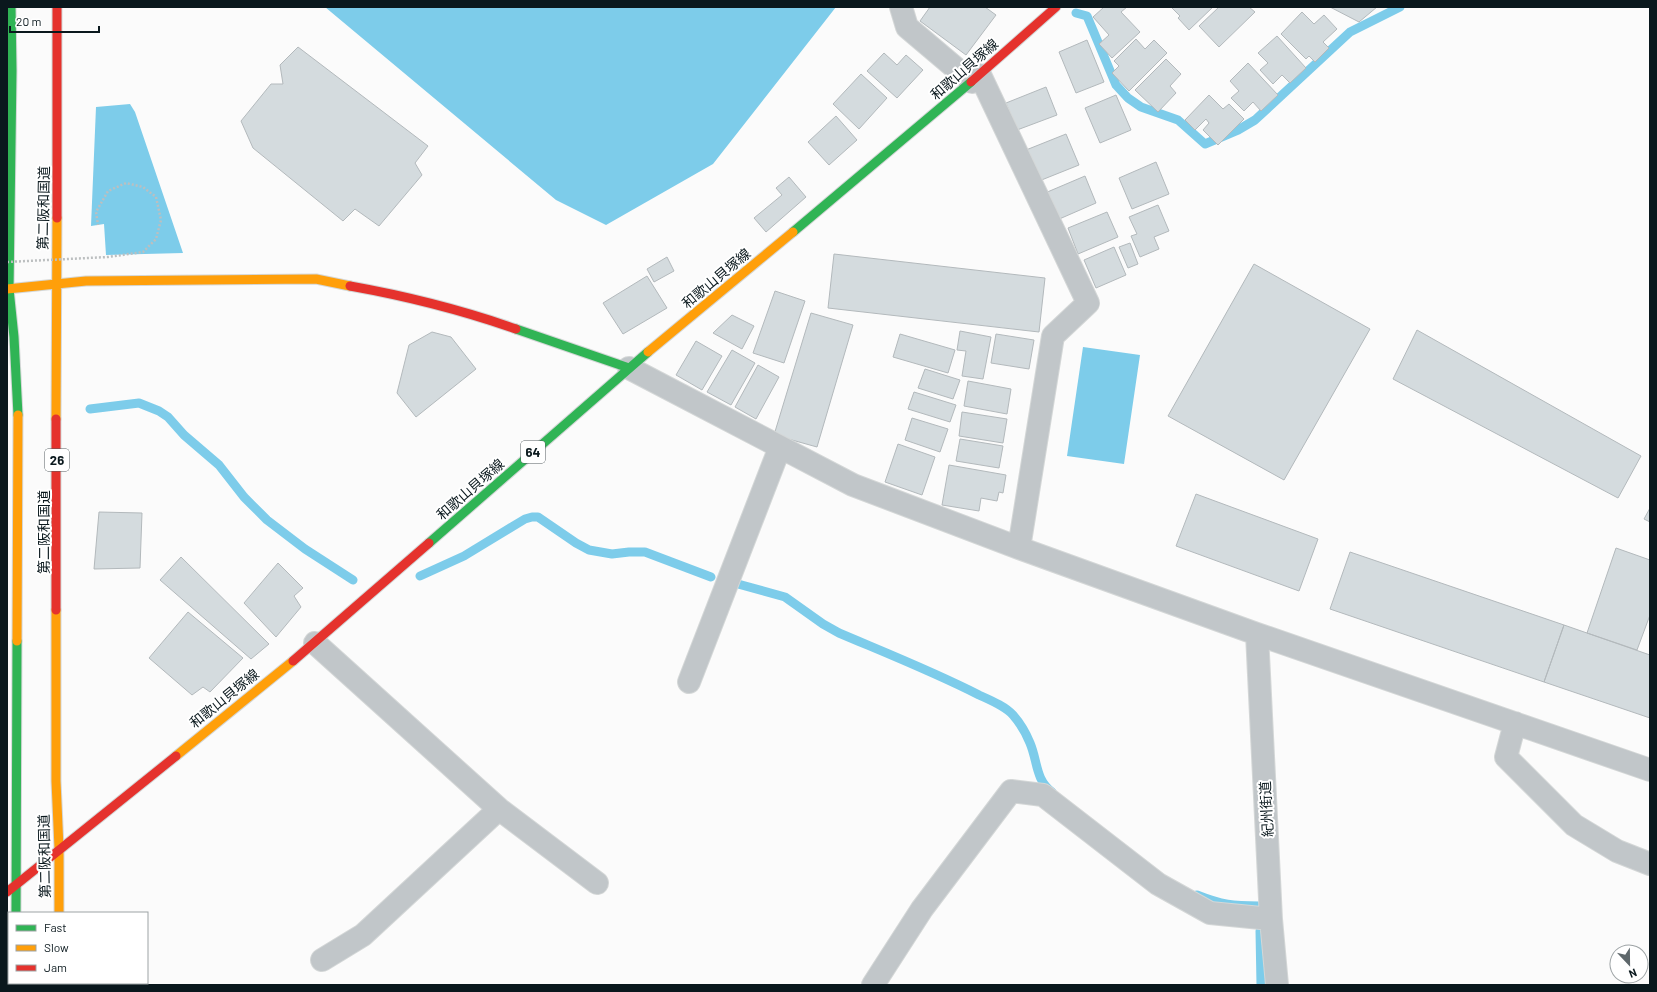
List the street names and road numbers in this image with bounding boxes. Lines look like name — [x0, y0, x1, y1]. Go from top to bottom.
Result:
street label: 和歌山貝塚線 — [927, 35, 1001, 103]
street label: 第二阪和国道 — [34, 166, 52, 250]
street label: 和歌山貝塚線 — [678, 244, 754, 312]
road number: 64 — [521, 441, 545, 463]
road number: 26 — [45, 449, 69, 471]
street label: 和歌山貝塚線 — [433, 455, 507, 523]
street label: 第二阪和国道 — [35, 490, 52, 574]
street label: 和歌山貝塚線 — [186, 665, 262, 731]
street label: 紀州街道 — [1256, 781, 1276, 837]
street label: 第二阪和国道 — [35, 814, 53, 898]

